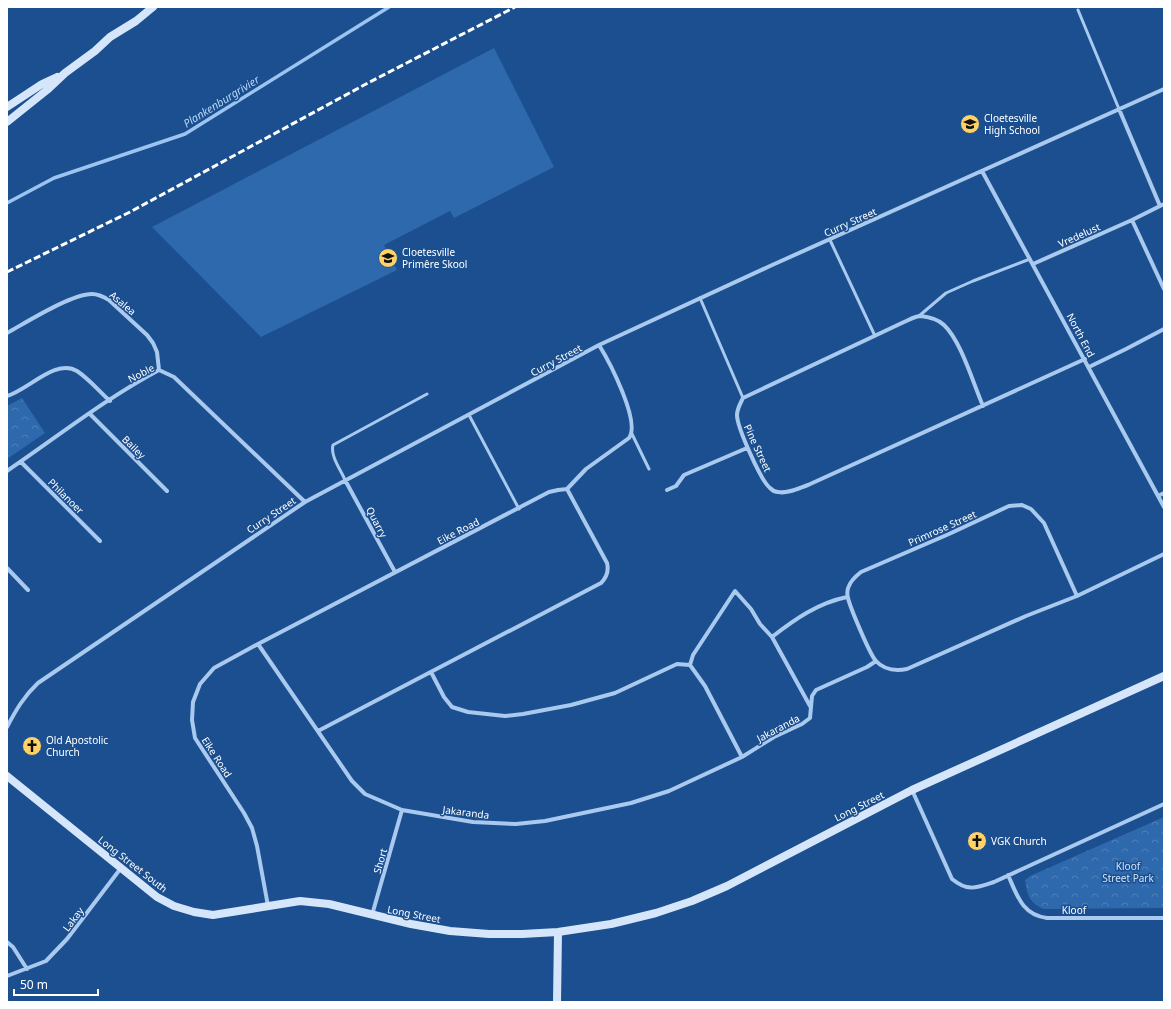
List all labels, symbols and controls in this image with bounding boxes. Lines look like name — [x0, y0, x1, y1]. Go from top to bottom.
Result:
water label: Plankenburgrivier — [180, 71, 262, 130]
place label: Cloetesville High School — [984, 111, 1040, 137]
school or university icon: Cloetesville High School — [959, 113, 981, 135]
street label: Curry Street — [821, 204, 879, 240]
street label: Vredelust — [1056, 219, 1102, 250]
place label: Cloetesville Primêre Skool — [402, 245, 467, 271]
school or university icon: Cloetesville Primêre Skool — [377, 247, 399, 269]
street label: Asalea — [107, 288, 139, 318]
street label: North End — [1064, 310, 1098, 360]
street label: Curry Street — [528, 340, 585, 379]
street label: Noble — [125, 360, 157, 386]
street label: Pine Street — [741, 422, 775, 474]
street label: Bailey — [119, 432, 149, 462]
street label: Philanoer — [45, 475, 87, 517]
street label: Curry Street — [244, 493, 299, 537]
street label: Quarry — [363, 504, 391, 541]
street label: Primrose Street — [906, 507, 979, 549]
street label: Eike Road — [434, 514, 482, 548]
street label: Jakaranda — [753, 711, 802, 746]
place label: Old Apostolic Church — [46, 733, 108, 759]
street label: Eike Road — [199, 734, 235, 780]
church icon: Old Apostolic Church — [21, 735, 43, 757]
street label: Long Street — [832, 787, 887, 825]
street label: Jakaranda — [441, 802, 490, 822]
church icon: VGK Church — [966, 830, 988, 852]
street label: Long Street South — [95, 833, 171, 895]
place label: VGK Church — [991, 834, 1047, 848]
street label: Short — [370, 846, 390, 875]
park label: Kloof Street Park — [1102, 859, 1154, 885]
street label: Long Street — [386, 902, 442, 926]
street label: Lakay — [59, 903, 87, 934]
street label: Kloof — [1062, 903, 1087, 917]
scale bar — [14, 971, 98, 997]
text: 50 m — [20, 976, 48, 993]

